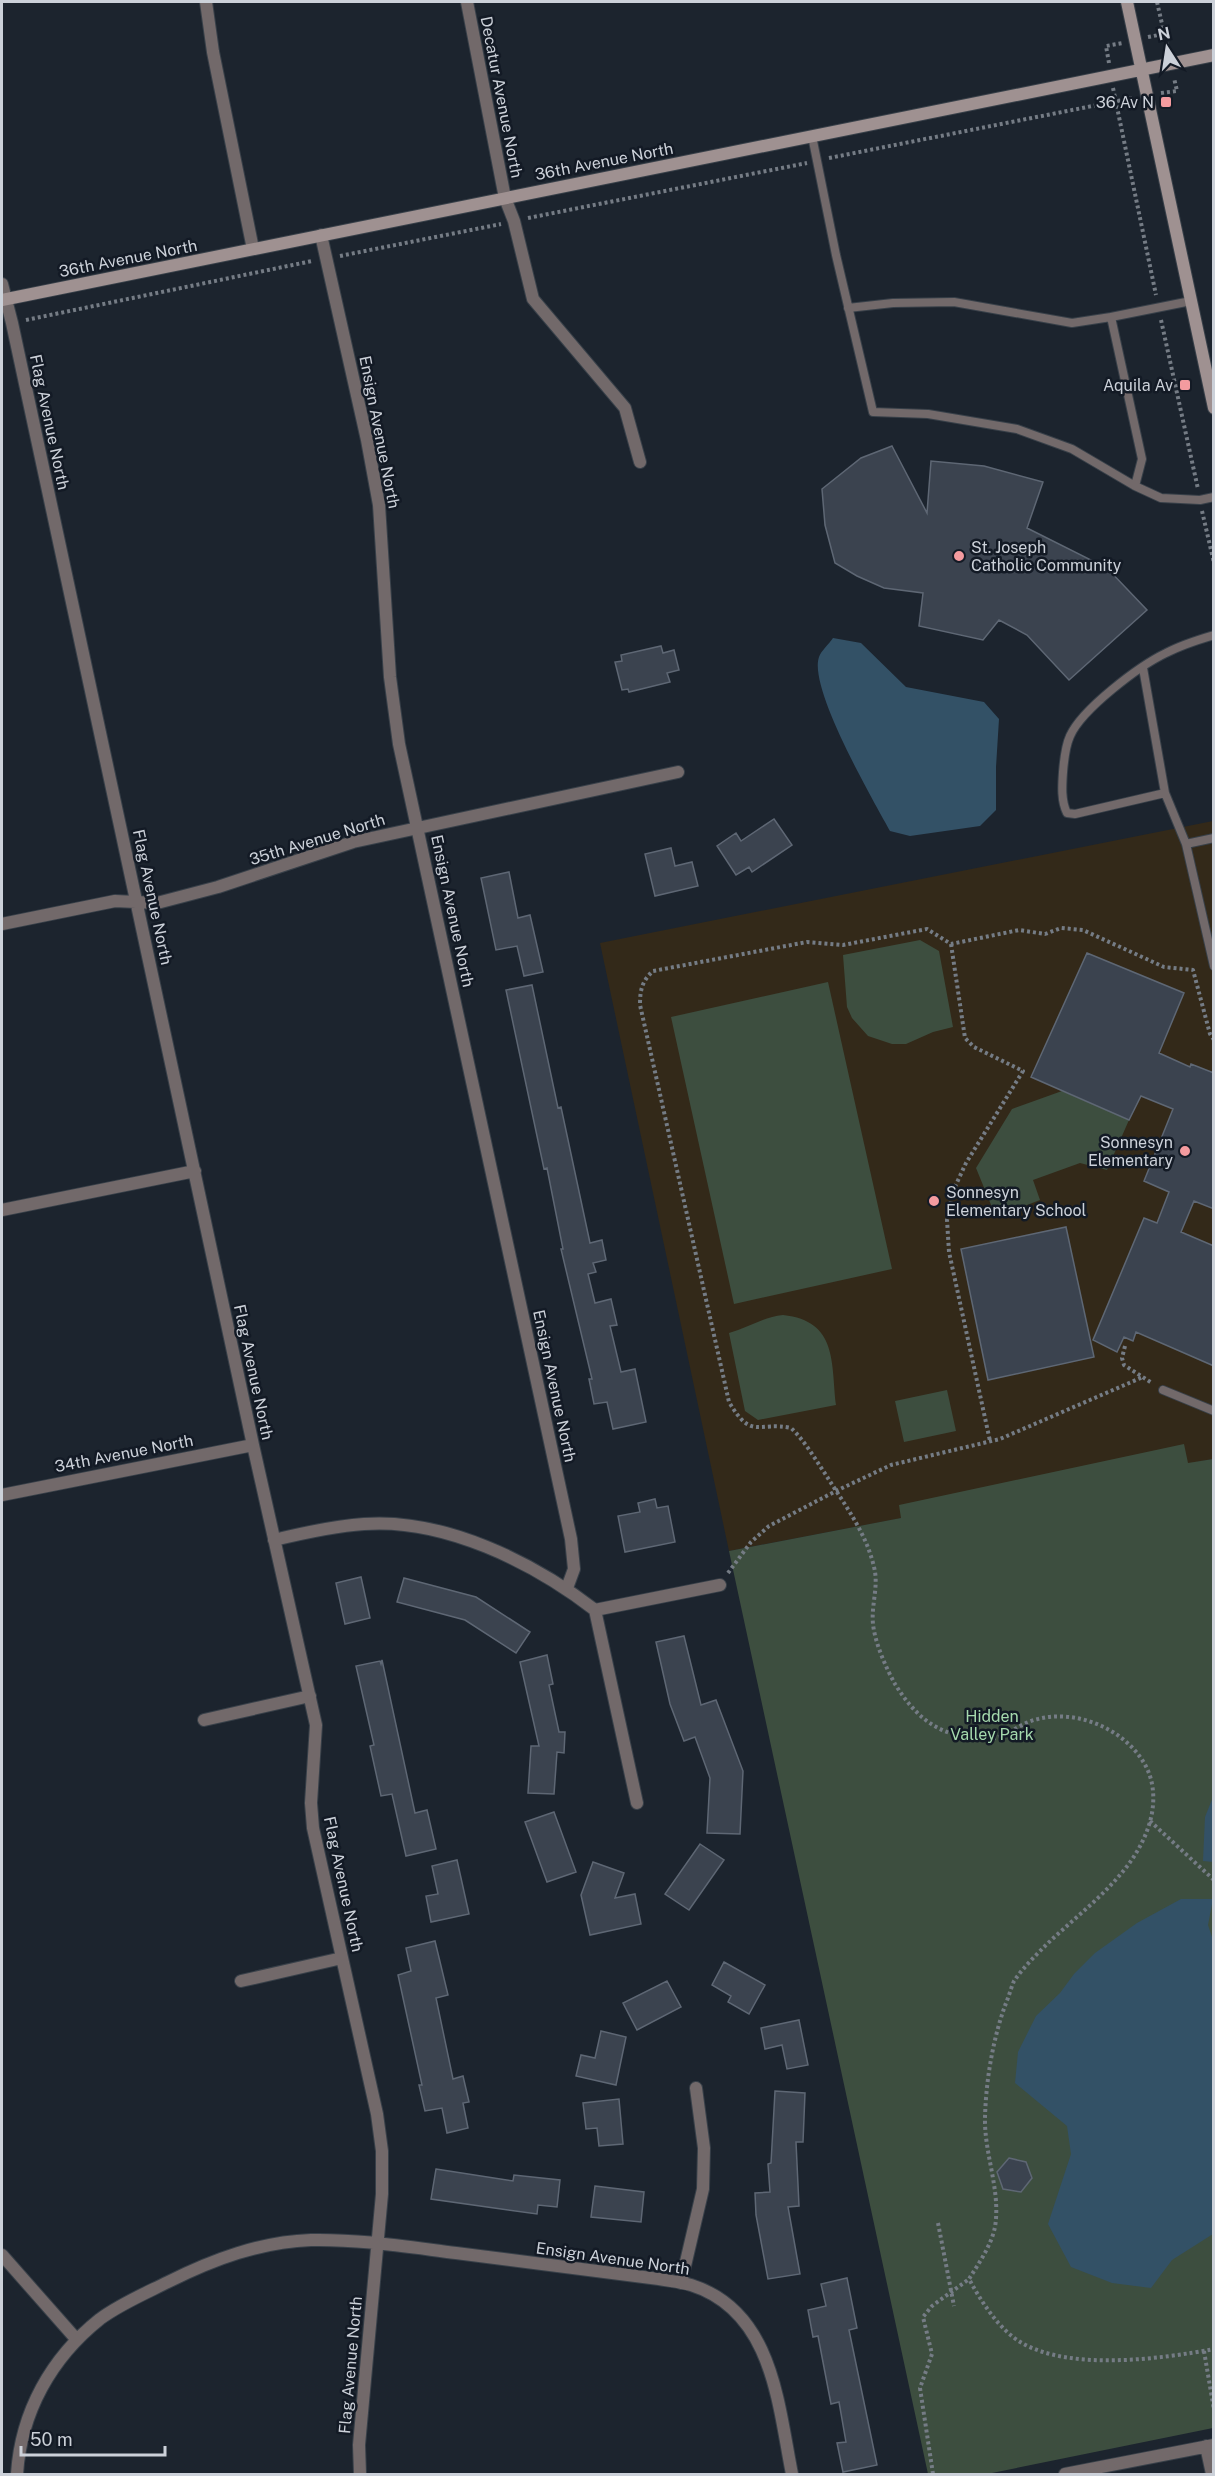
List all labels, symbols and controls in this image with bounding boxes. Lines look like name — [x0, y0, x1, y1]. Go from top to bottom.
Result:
street label: Decatur Avenue North — [477, 15, 526, 179]
north arrow — [1137, 18, 1197, 78]
text: N — [1156, 23, 1172, 44]
place label: 36 Av N — [1096, 93, 1154, 112]
marker: 36 Av N — [1159, 95, 1173, 109]
street label: 36th Avenue North — [533, 139, 675, 184]
street label: 36th Avenue North — [57, 236, 199, 281]
street label: Flag Avenue North — [26, 353, 73, 492]
street label: Ensign Avenue North — [355, 354, 404, 510]
place label: Aquila Av — [1103, 376, 1173, 395]
marker: Aquila Av — [1178, 378, 1192, 392]
place label: St. Joseph Catholic Community — [971, 538, 1122, 575]
marker: St. Joseph Catholic Community — [952, 549, 966, 563]
street label: 35th Avenue North — [247, 810, 387, 869]
street label: Flag Avenue North — [129, 828, 176, 967]
street label: Ensign Avenue North — [427, 833, 478, 989]
place label: Sonnesyn Elementary — [1088, 1133, 1173, 1170]
marker: Sonnesyn Elementary — [1178, 1144, 1192, 1158]
place label: Sonnesyn Elementary School — [946, 1183, 1087, 1220]
marker: Sonnesyn Elementary School — [927, 1194, 941, 1208]
street label: Flag Avenue North — [230, 1303, 277, 1442]
street label: Ensign Avenue North — [529, 1308, 580, 1464]
street label: 34th Avenue North — [53, 1431, 195, 1476]
park label: Hidden Valley Park — [950, 1707, 1034, 1744]
street label: Flag Avenue North — [320, 1815, 367, 1954]
street label: Ensign Avenue North — [535, 2238, 691, 2279]
street label: Flag Avenue North — [335, 2295, 366, 2435]
scale bar — [21, 2419, 165, 2457]
text: 50 m — [30, 2429, 73, 2450]

